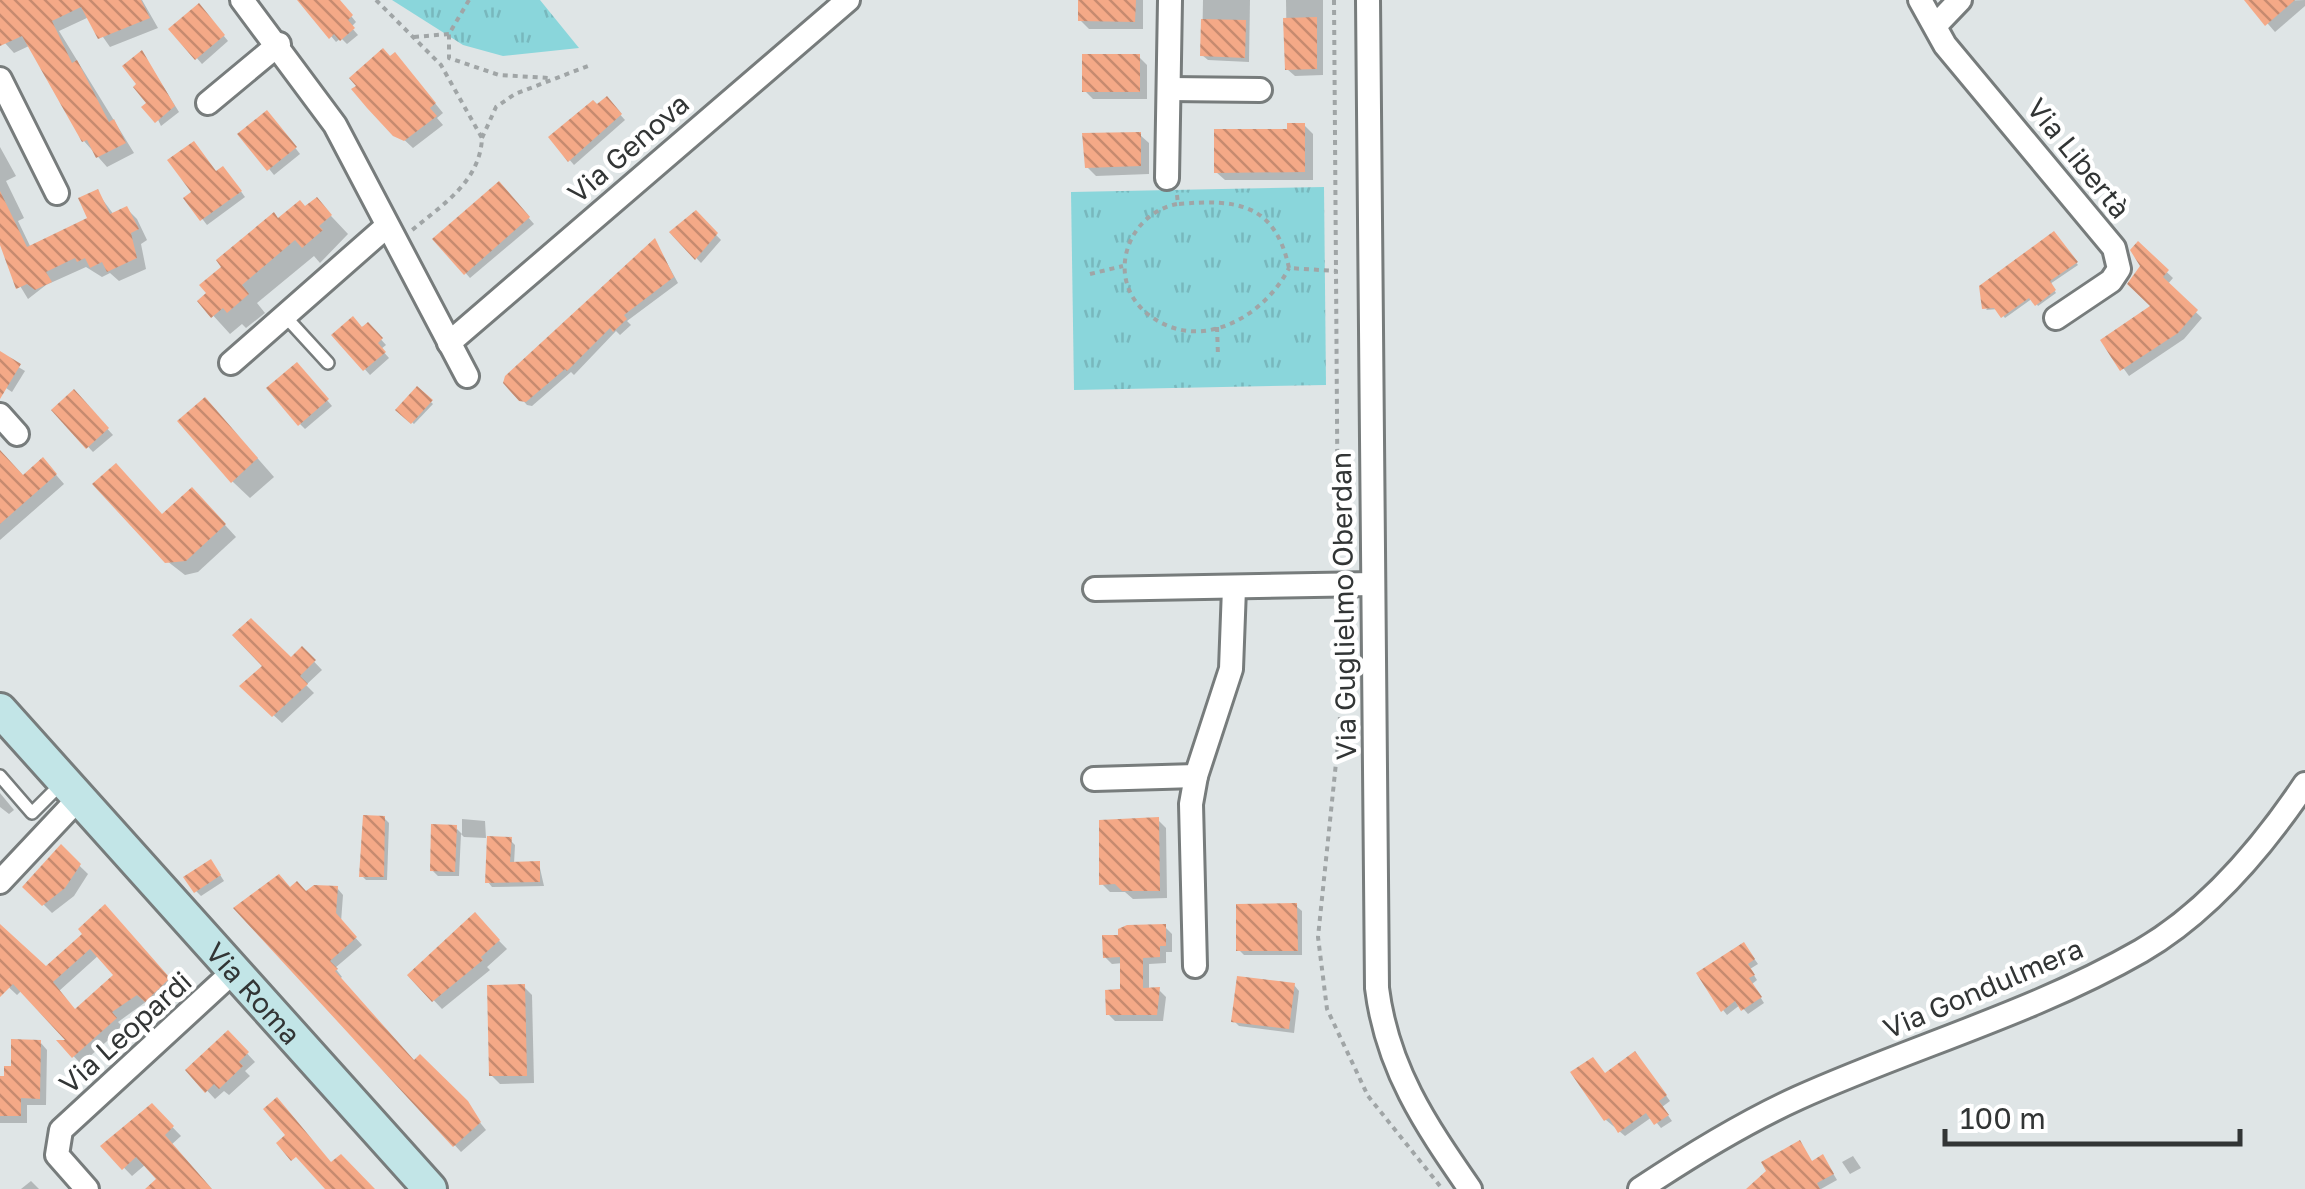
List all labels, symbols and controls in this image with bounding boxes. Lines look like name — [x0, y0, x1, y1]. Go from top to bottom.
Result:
street label: Via Genova — [561, 87, 695, 209]
street label: Via Libertà — [2021, 91, 2137, 225]
street label: Via Guglielmo Oberdan — [1324, 452, 1362, 760]
street label: Via Gondulmera — [1878, 931, 2088, 1045]
street label: Via Roma — [200, 935, 308, 1050]
street label: Via Leopardi — [52, 964, 198, 1100]
scale bar — [1945, 1084, 2240, 1146]
text: 100 m — [1960, 1100, 2046, 1136]

